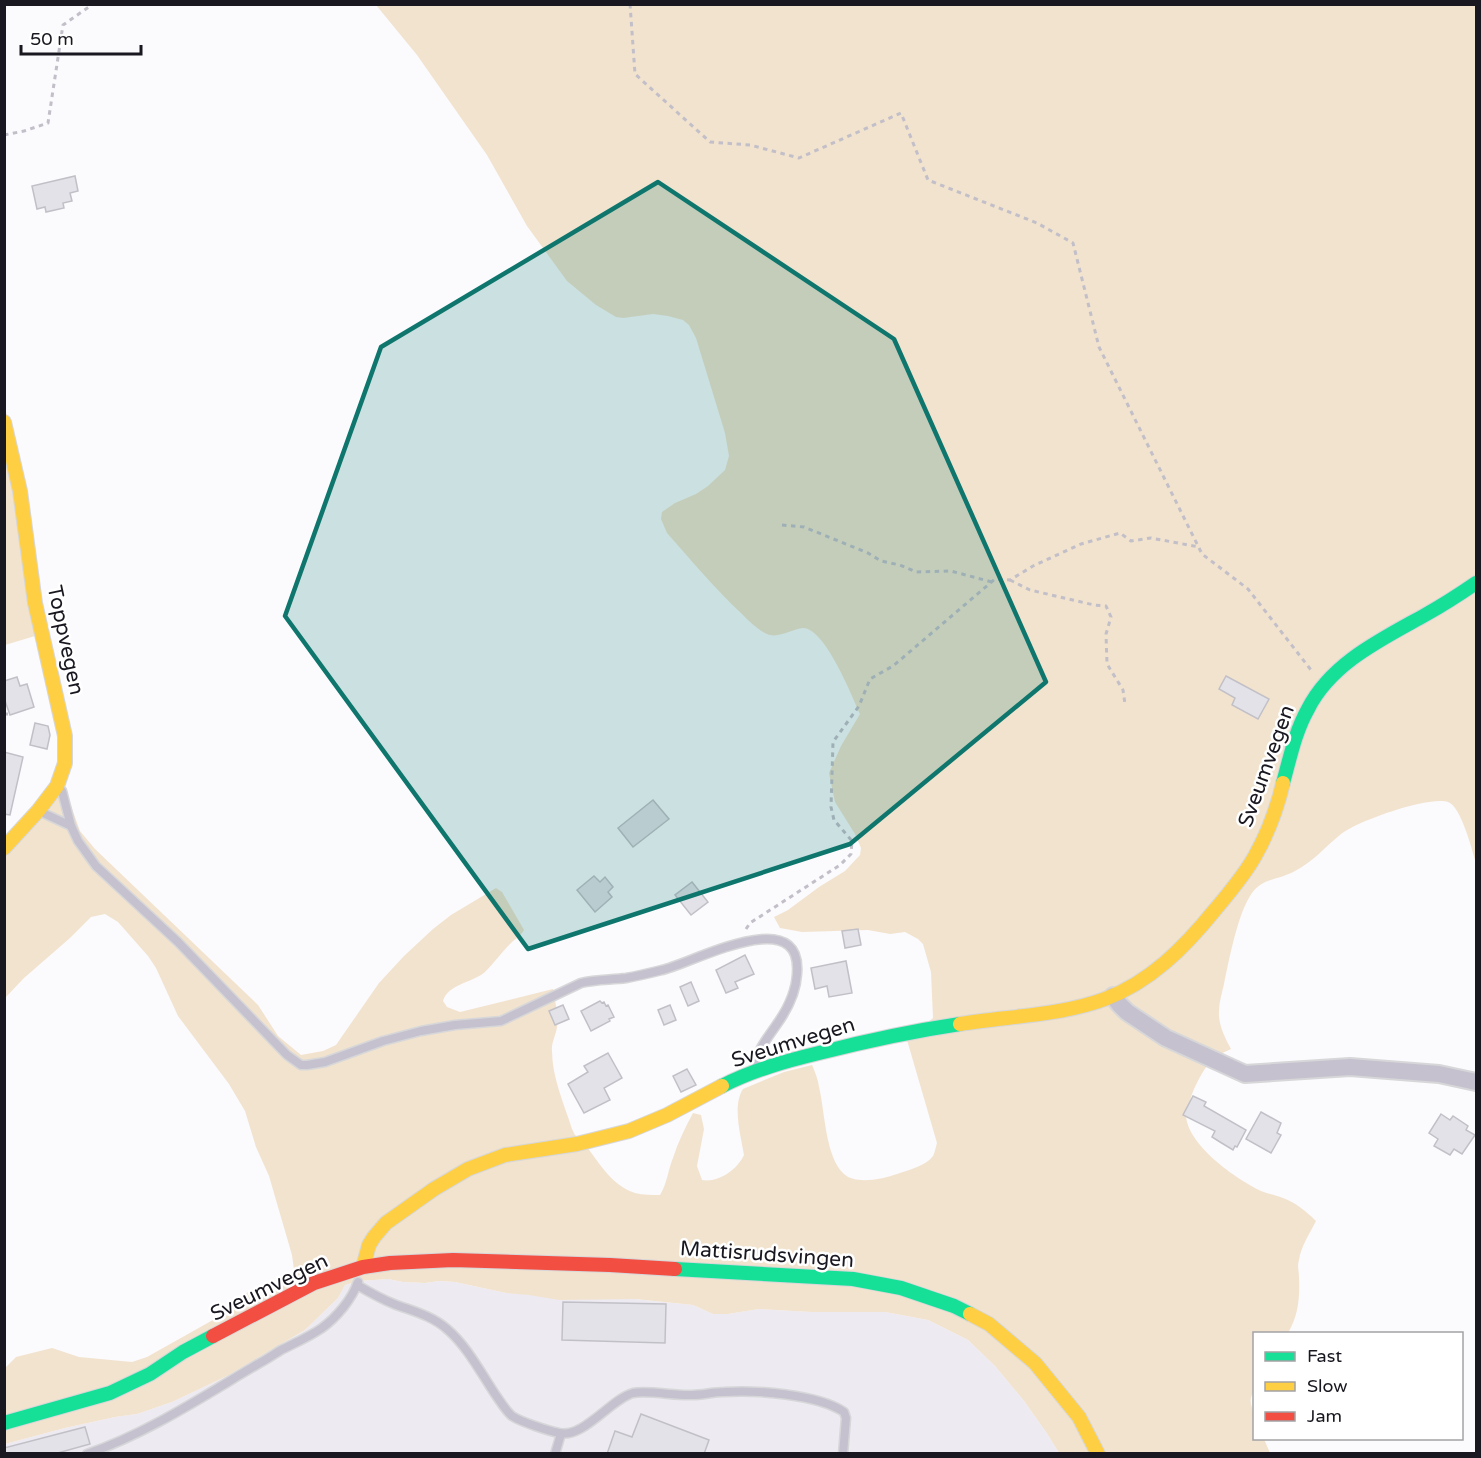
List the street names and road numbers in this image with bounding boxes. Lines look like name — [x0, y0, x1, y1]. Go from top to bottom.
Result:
street label: Toppvegen — [42, 583, 89, 697]
street label: Sveumvegen — [1233, 702, 1300, 830]
street label: Sveumvegen — [728, 1012, 858, 1073]
street label: Mattisrudsvingen — [679, 1236, 855, 1273]
street label: Sveumvegen — [206, 1248, 332, 1327]

